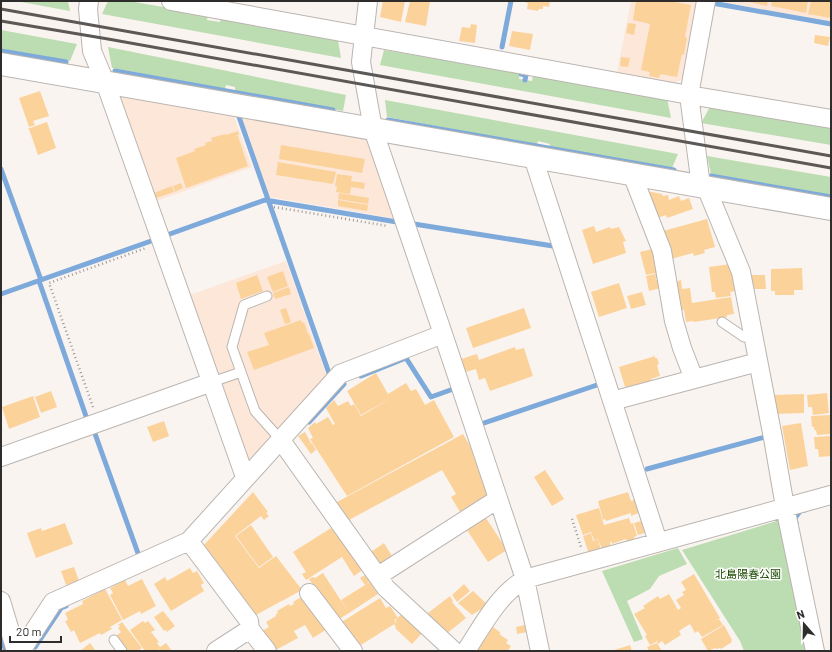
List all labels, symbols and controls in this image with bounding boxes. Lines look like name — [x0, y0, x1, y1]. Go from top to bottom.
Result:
park label: 北島陽春公園 — [715, 567, 781, 580]
north arrow — [784, 604, 824, 644]
text: N — [795, 607, 806, 621]
scale bar — [10, 618, 61, 644]
text: 20 m — [16, 624, 42, 638]

